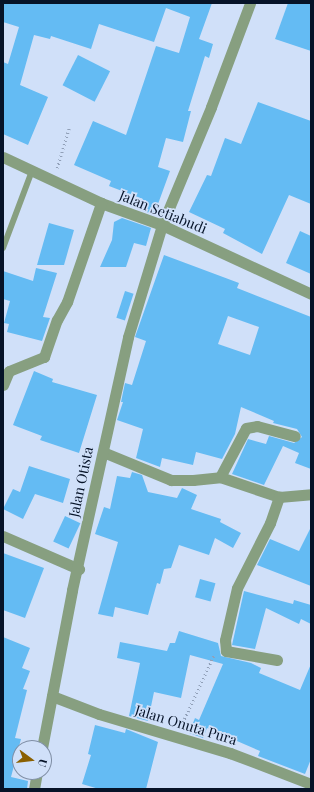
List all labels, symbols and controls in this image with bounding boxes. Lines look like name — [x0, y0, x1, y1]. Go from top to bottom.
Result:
street label: Jalan Setiabudi — [117, 187, 209, 237]
street label: Jalan Otista — [65, 445, 97, 519]
street label: Jalan Onuta Pura — [133, 701, 239, 749]
north arrow — [12, 740, 52, 780]
text: U — [35, 757, 51, 769]

